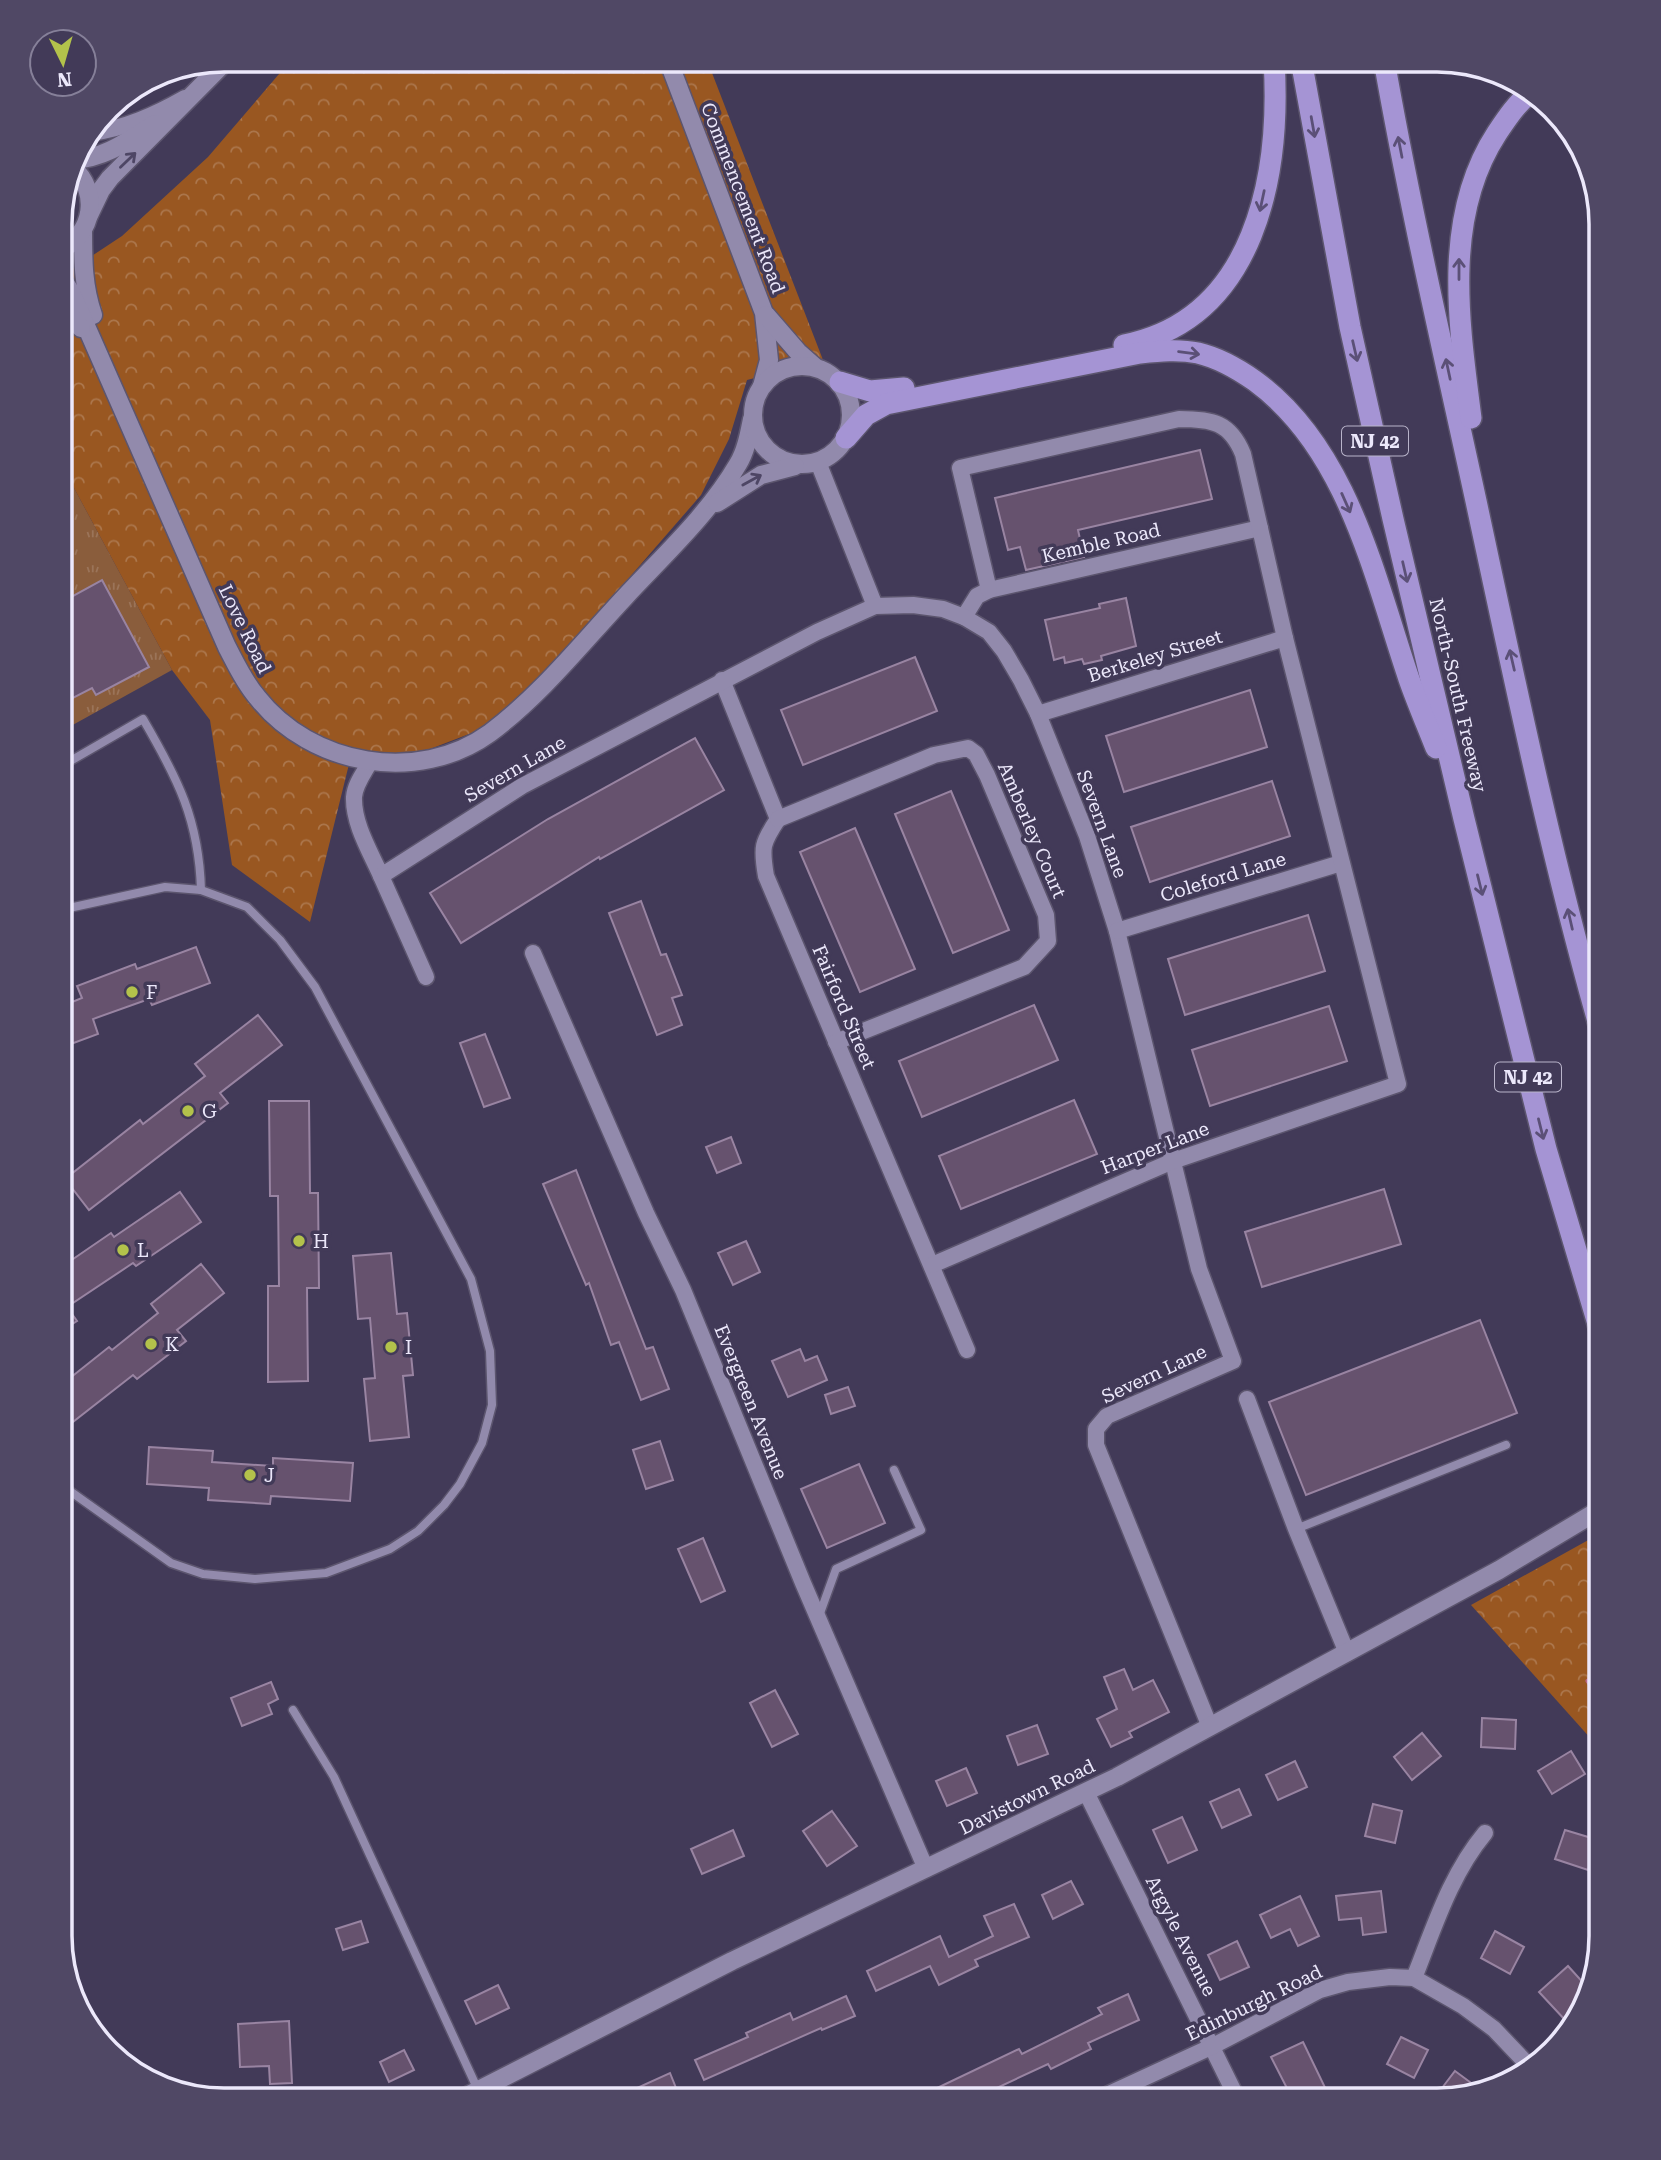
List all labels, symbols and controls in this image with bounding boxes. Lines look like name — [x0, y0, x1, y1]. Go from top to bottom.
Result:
north arrow — [28, 28, 98, 98]
text: N — [56, 67, 73, 92]
street label: Commencement Road — [696, 99, 790, 297]
one-way arrow — [1307, 115, 1320, 138]
one-way arrow — [1392, 136, 1406, 159]
one-way arrow — [120, 152, 137, 169]
one-way arrow — [1255, 189, 1269, 212]
one-way arrow — [1452, 257, 1466, 280]
one-way arrow — [1349, 339, 1363, 362]
one-way arrow — [1177, 346, 1200, 359]
one-way arrow — [1440, 358, 1454, 381]
road number: NJ 42 — [1342, 426, 1408, 456]
one-way arrow — [741, 473, 762, 486]
one-way arrow — [1340, 492, 1353, 514]
street label: Kemble Road — [1039, 518, 1163, 568]
one-way arrow — [1400, 561, 1413, 583]
street label: Love Road — [214, 581, 276, 677]
street label: North-South Freeway — [1424, 596, 1492, 795]
street label: Berkeley Street — [1085, 625, 1225, 687]
one-way arrow — [1504, 649, 1518, 672]
street label: Severn Lane — [460, 731, 570, 807]
street label: Amberley Court — [993, 759, 1071, 901]
street label: Severn Lane — [1072, 767, 1132, 881]
street label: Coleford Lane — [1157, 847, 1289, 907]
one-way arrow — [1474, 873, 1487, 896]
one-way arrow — [1563, 908, 1577, 931]
street label: Fairford Street — [807, 941, 881, 1073]
place label: F — [146, 981, 157, 1004]
marker: F — [124, 984, 140, 1000]
road number: NJ 42 — [1495, 1062, 1561, 1092]
place label: G — [202, 1100, 217, 1123]
marker: G — [180, 1103, 196, 1119]
street label: Harper Lane — [1098, 1117, 1212, 1179]
one-way arrow — [1535, 1118, 1548, 1140]
place label: H — [313, 1230, 329, 1253]
marker: H — [291, 1233, 307, 1249]
place label: L — [137, 1239, 149, 1262]
marker: L — [115, 1242, 131, 1258]
street label: Evergreen Avenue — [709, 1321, 793, 1483]
place label: K — [165, 1333, 179, 1356]
marker: K — [143, 1336, 159, 1352]
place label: I — [405, 1336, 412, 1359]
marker: I — [383, 1339, 399, 1355]
street label: Severn Lane — [1098, 1340, 1210, 1408]
place label: J — [264, 1464, 275, 1487]
marker: J — [242, 1467, 258, 1483]
street label: Davistown Road — [955, 1754, 1099, 1840]
street label: Argyle Avenue — [1141, 1872, 1221, 2000]
street label: Edinburgh Road — [1182, 1960, 1326, 2046]

